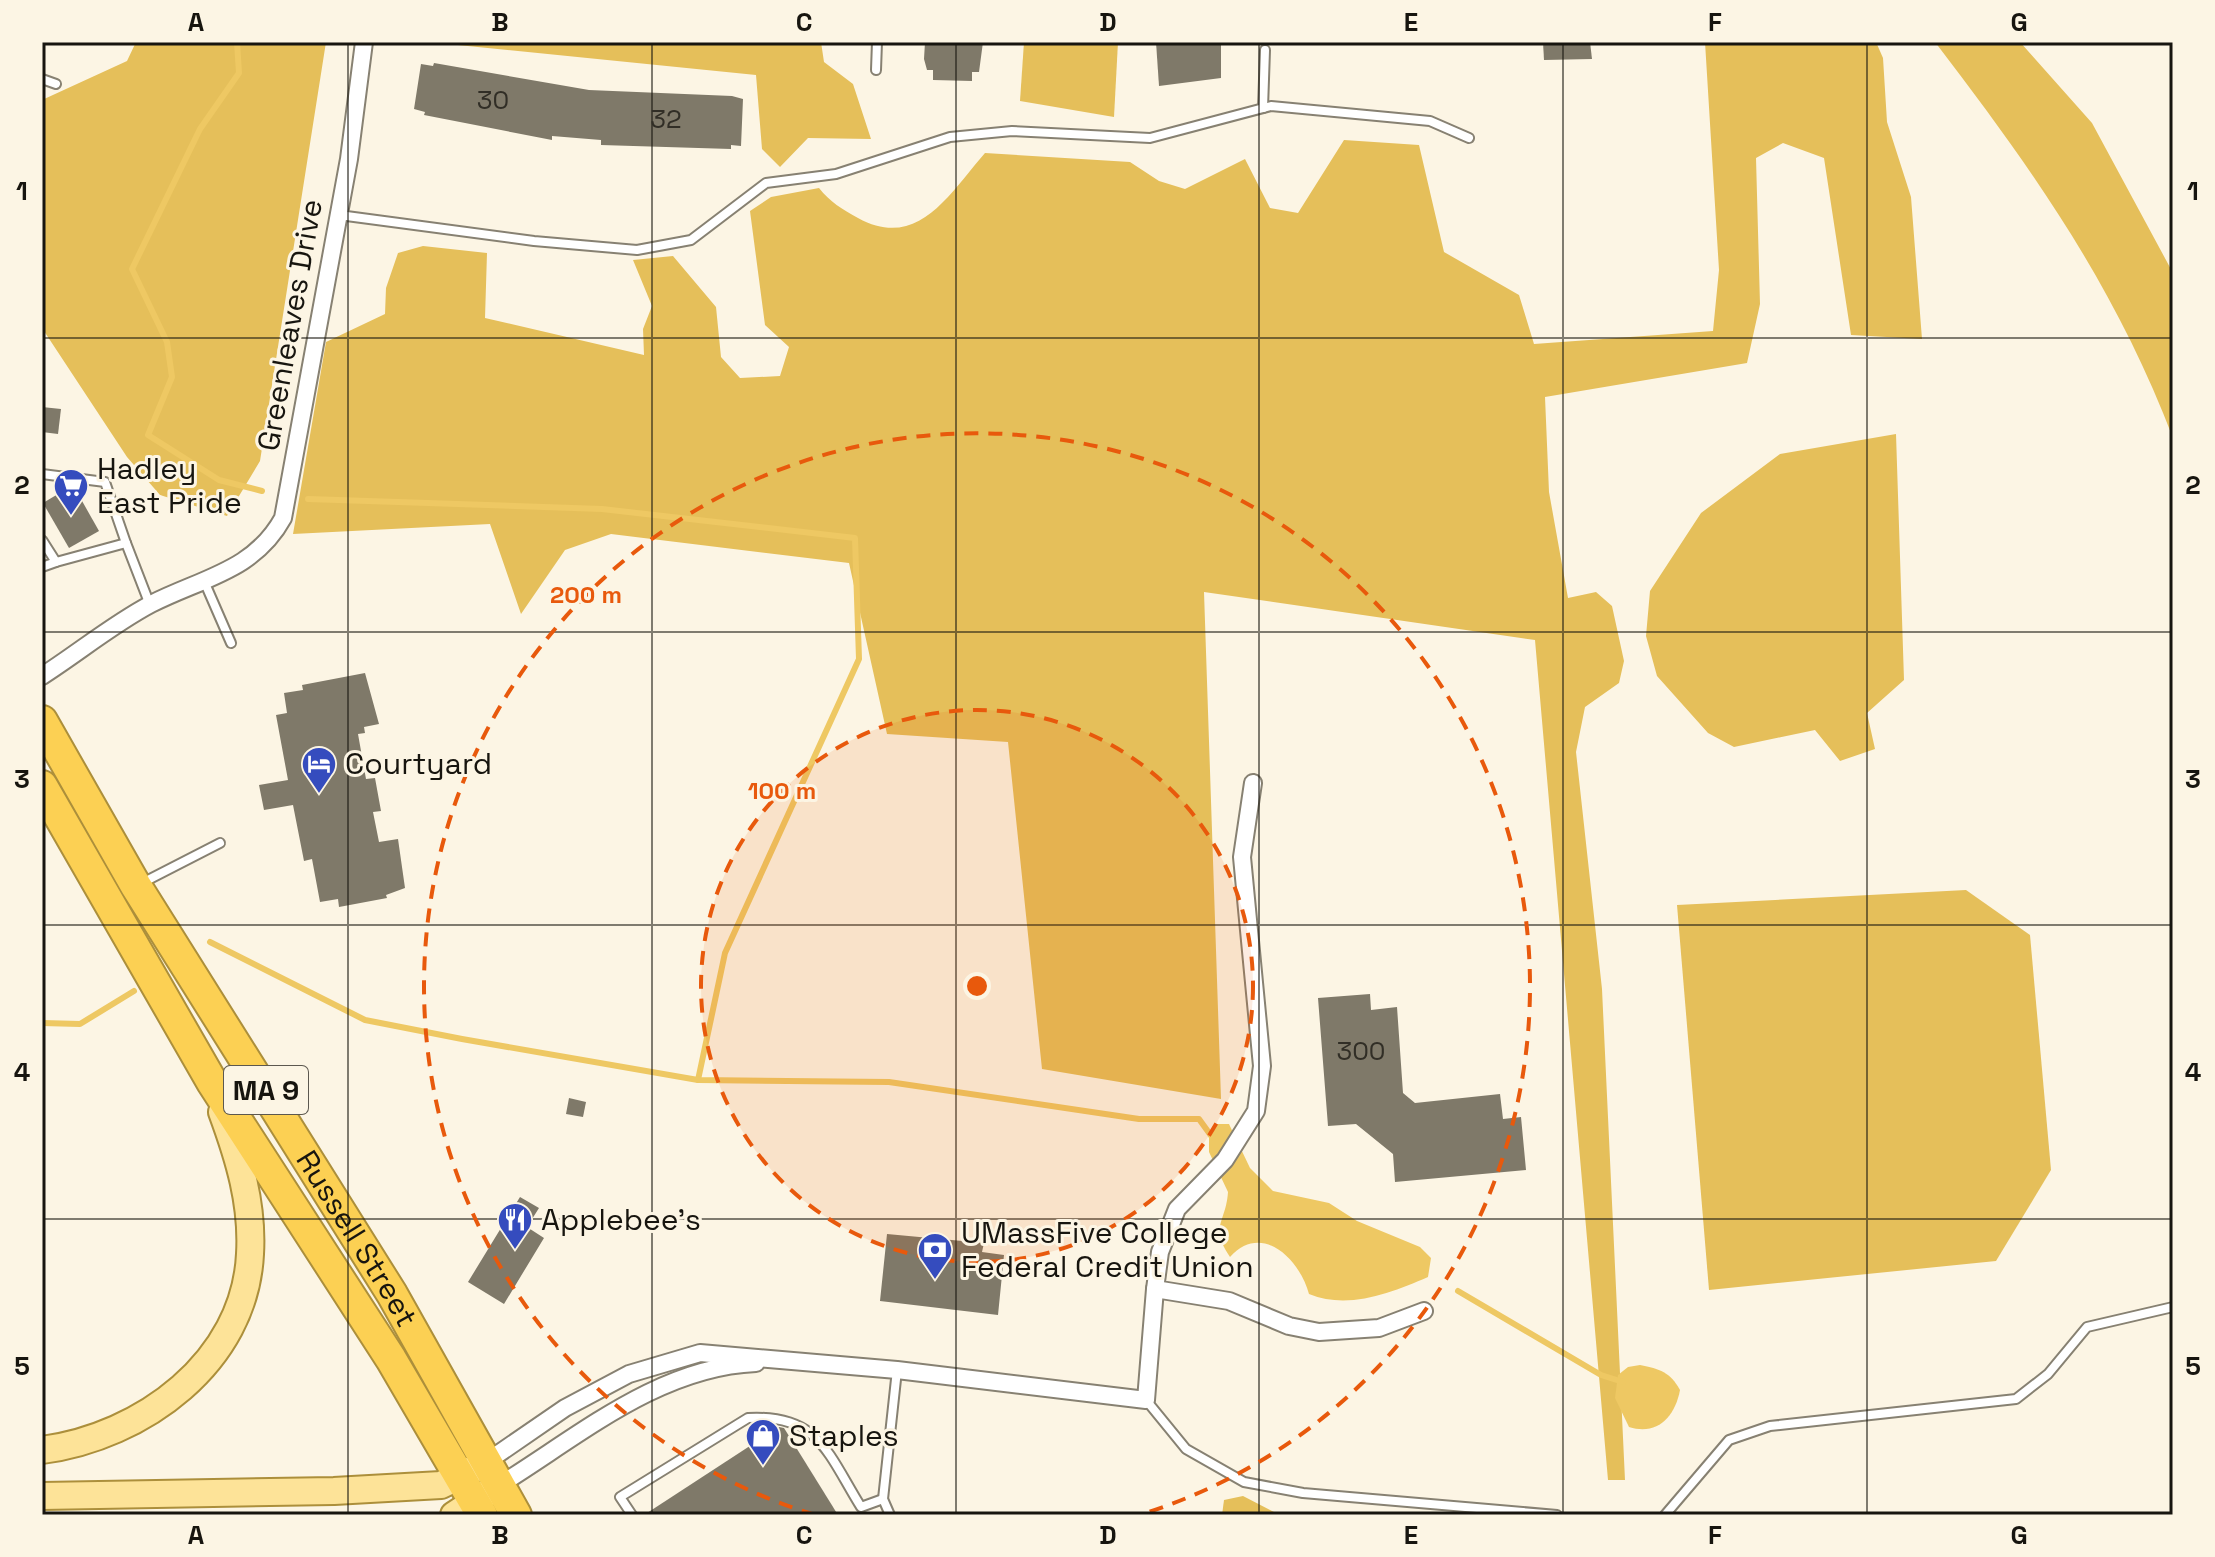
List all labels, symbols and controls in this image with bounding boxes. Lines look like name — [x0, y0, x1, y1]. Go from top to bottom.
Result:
text: A — [188, 5, 205, 39]
text: B — [491, 5, 509, 39]
text: C — [796, 5, 812, 39]
text: D — [1099, 5, 1117, 39]
text: E — [1404, 5, 1418, 39]
text: F — [1708, 5, 1722, 39]
text: G — [2010, 5, 2028, 39]
house number: 30 — [477, 83, 509, 117]
house number: 32 — [650, 102, 682, 136]
text: 1 — [16, 174, 28, 208]
text: 1 — [2187, 174, 2199, 208]
street label: Greenleaves Drive — [248, 196, 331, 454]
place label: Hadley East Pride — [97, 449, 242, 522]
supermarket icon: Hadley East Pride — [52, 467, 90, 517]
text: 2 — [14, 468, 30, 502]
text: 2 — [2185, 468, 2201, 502]
text: 200 m — [550, 579, 622, 610]
place label: Courtyard — [345, 744, 492, 783]
hotel icon: Courtyard — [300, 745, 338, 795]
text: 3 — [14, 762, 30, 796]
text: 3 — [2185, 762, 2201, 796]
text: 100 m — [748, 775, 816, 806]
centre of rings — [963, 972, 991, 1000]
house number: 300 — [1336, 1034, 1386, 1068]
text: 4 — [14, 1055, 30, 1089]
text: 4 — [2185, 1055, 2201, 1089]
road number: MA 9 — [224, 1066, 308, 1114]
street label: Russell Street — [288, 1143, 427, 1334]
place label: Applebee's — [541, 1200, 701, 1239]
restaurant icon: Applebee's — [496, 1201, 534, 1251]
place label: UMassFive College Federal Credit Union — [961, 1213, 1254, 1286]
bank icon: UMassFive College Federal Credit Union — [916, 1231, 954, 1281]
text: 5 — [14, 1349, 30, 1383]
text: 5 — [2185, 1349, 2201, 1383]
place label: Staples — [789, 1416, 899, 1455]
shop icon: Staples — [744, 1417, 782, 1467]
text: A — [188, 1518, 205, 1552]
text: B — [491, 1518, 509, 1552]
text: C — [796, 1518, 812, 1552]
text: D — [1099, 1518, 1117, 1552]
text: E — [1404, 1518, 1418, 1552]
text: F — [1708, 1518, 1722, 1552]
text: G — [2010, 1518, 2028, 1552]

